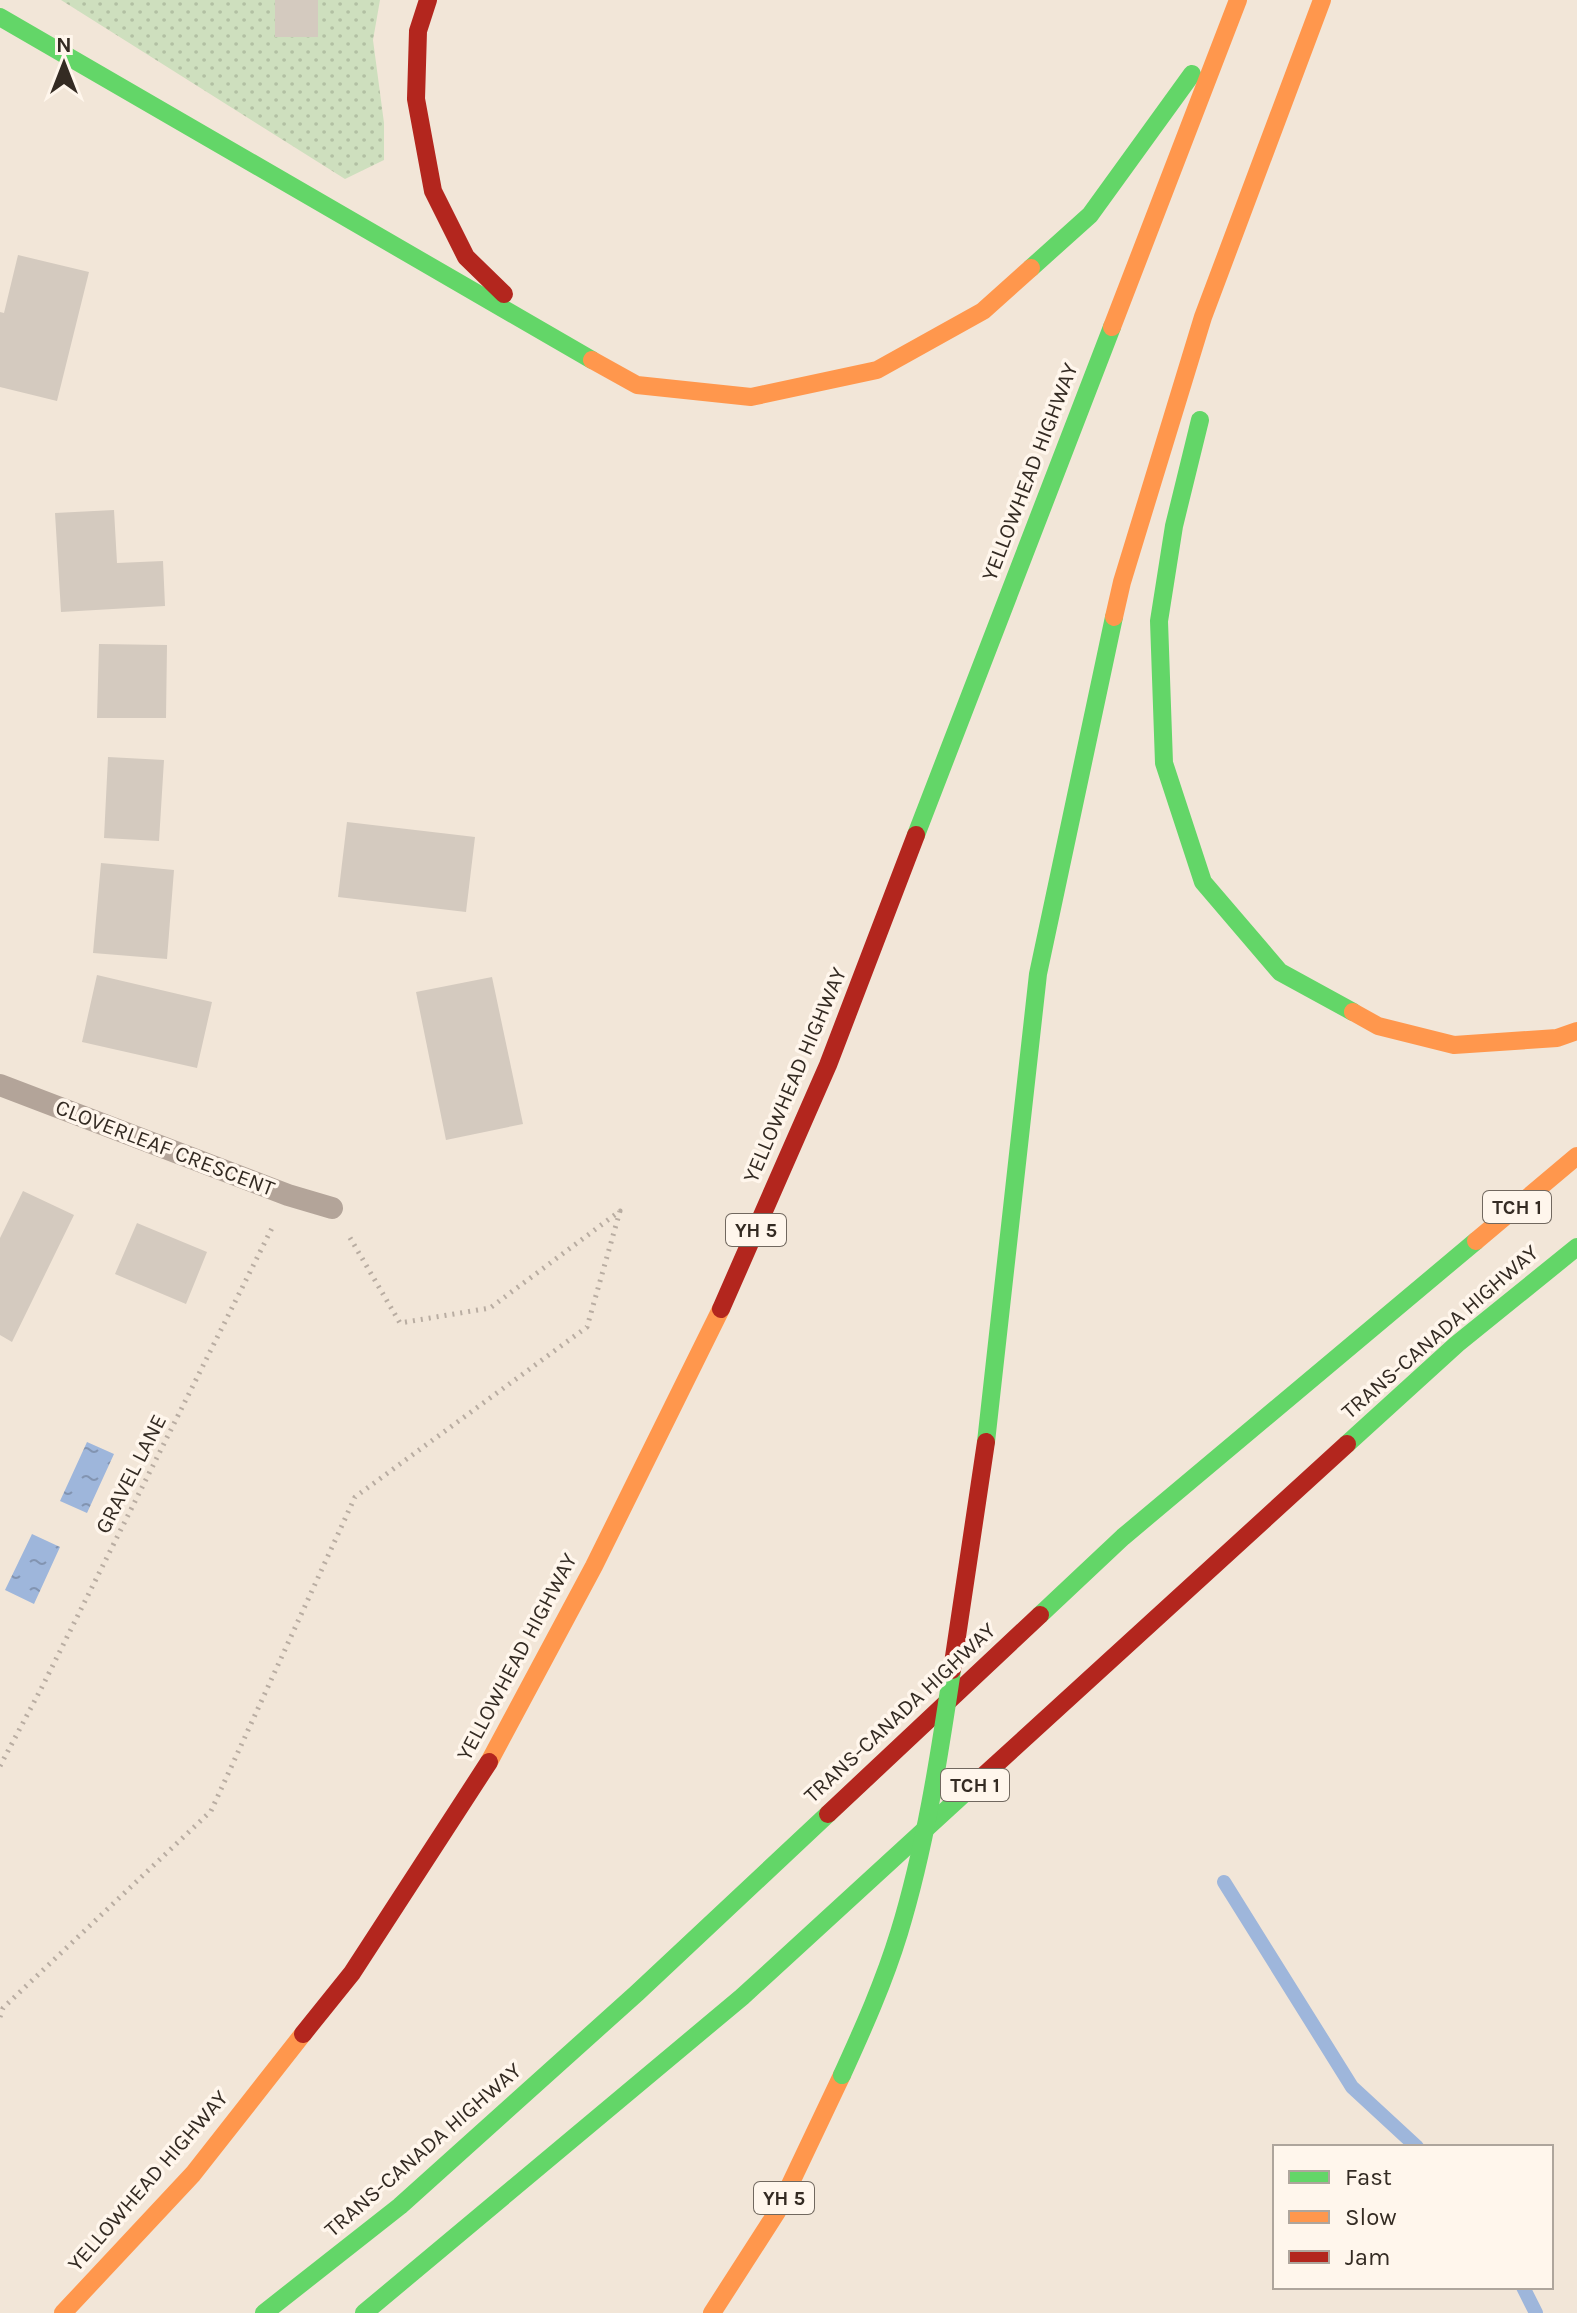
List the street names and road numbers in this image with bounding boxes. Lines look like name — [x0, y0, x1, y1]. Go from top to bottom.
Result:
street label: YELLOWHEAD HIGHWAY — [976, 359, 1084, 585]
street label: YELLOWHEAD HIGHWAY — [738, 964, 852, 1186]
street label: CLOVERLEAF CRESCENT — [52, 1094, 278, 1202]
road number: TCH 1 — [1483, 1191, 1551, 1223]
road number: YH 5 — [726, 1214, 786, 1246]
street label: TRANS-CANADA HIGHWAY — [1336, 1239, 1544, 1425]
street label: GRAVEL LANE — [90, 1410, 172, 1538]
street label: YELLOWHEAD HIGHWAY — [451, 1549, 583, 1765]
street label: TRANS-CANADA HIGHWAY — [799, 1618, 1001, 1808]
road number: TCH 1 — [941, 1769, 1009, 1801]
street label: TRANS-CANADA HIGHWAY — [319, 2057, 527, 2243]
street label: YELLOWHEAD HIGHWAY — [62, 2085, 234, 2277]
road number: YH 5 — [754, 2182, 814, 2214]

